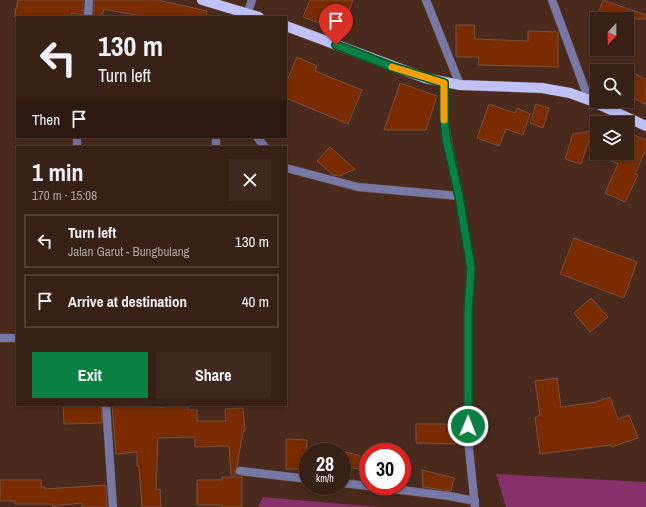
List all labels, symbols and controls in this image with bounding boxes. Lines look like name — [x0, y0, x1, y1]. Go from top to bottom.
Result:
pin — [319, 4, 353, 45]
icon: arrive — [325, 10, 347, 32]
north arrow — [590, 12, 634, 56]
map controls — [590, 12, 634, 160]
text: 130 m — [98, 27, 163, 65]
icon: left — [32, 32, 84, 84]
text: Turn left — [98, 63, 151, 88]
button: search — [590, 64, 634, 108]
icon: arrive — [68, 108, 90, 130]
text: Then — [32, 109, 60, 130]
button: layers — [590, 116, 634, 160]
text: 1 min — [32, 156, 83, 188]
button: close — [229, 159, 271, 201]
text: 170 m · 15:08 — [32, 187, 97, 204]
text: Turn left — [68, 222, 116, 243]
icon: left — [34, 230, 56, 252]
text: 130 m — [235, 231, 269, 252]
text: Jalan Garut - Bungbulang — [68, 243, 190, 260]
icon: arrive — [34, 290, 56, 312]
text: Arrive at destination — [68, 291, 187, 312]
text: 40 m — [242, 291, 269, 312]
button: Exit — [32, 352, 148, 398]
button: Share — [156, 352, 271, 398]
position arrow — [447, 405, 489, 447]
speed limit sign: 30 — [359, 443, 411, 495]
text: 28 — [316, 450, 334, 477]
text: km/h — [316, 472, 334, 485]

